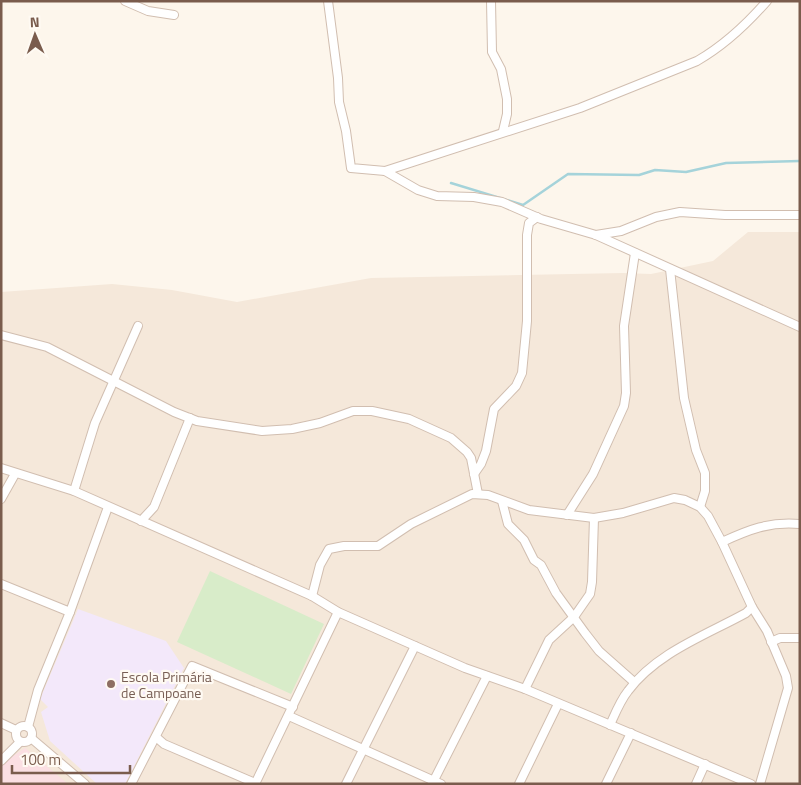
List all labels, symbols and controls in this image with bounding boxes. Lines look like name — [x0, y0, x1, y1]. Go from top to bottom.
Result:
north arrow — [10, 10, 60, 60]
text: N — [29, 11, 40, 32]
place label: Escola Primária de Campoane — [121, 666, 212, 703]
marker: Escola Primária de Campoane — [105, 678, 117, 690]
scale bar — [12, 742, 130, 774]
text: 100 m — [20, 748, 61, 771]

